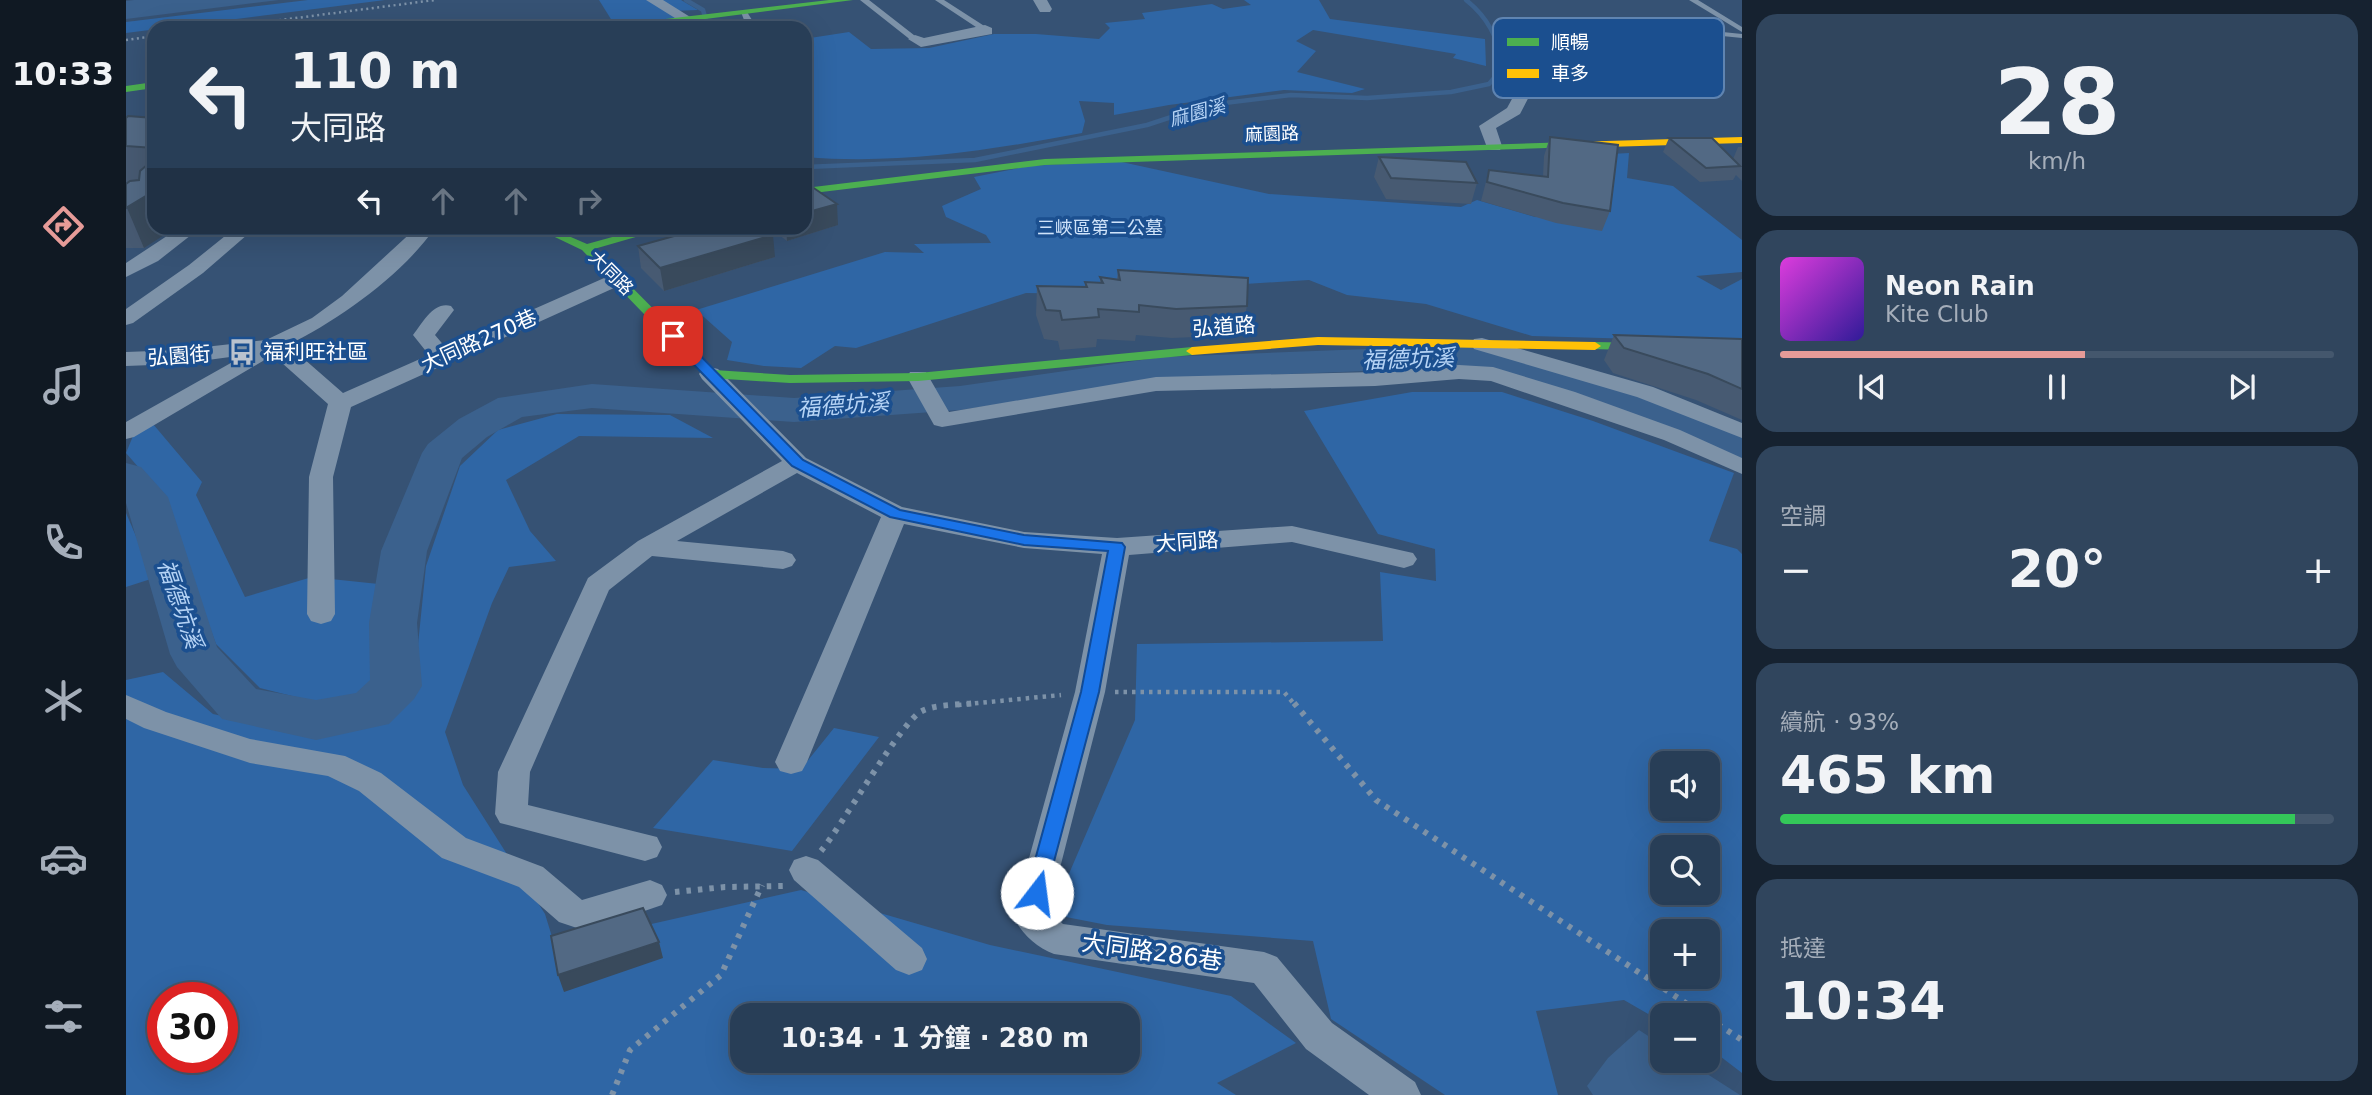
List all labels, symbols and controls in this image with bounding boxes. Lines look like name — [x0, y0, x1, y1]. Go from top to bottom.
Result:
legend — [1493, 18, 1724, 98]
text: 順暢 — [1551, 31, 1589, 53]
text: 110 m — [290, 43, 460, 100]
icon: left — [175, 49, 266, 140]
text: 28 — [1994, 50, 2120, 155]
text: 10:33 — [12, 55, 114, 93]
text: 車多 — [1551, 62, 1589, 84]
water label: 麻園溪 — [1167, 93, 1230, 130]
text: 大同路 — [290, 109, 386, 147]
street label: 麻園路 — [1245, 122, 1299, 145]
text: km/h — [2028, 148, 2086, 174]
icon: left — [351, 182, 389, 220]
icon: ahead — [424, 182, 462, 220]
icon: ahead — [497, 182, 535, 220]
icon: right — [570, 182, 608, 220]
icon: directions — [39, 202, 88, 251]
park label: 三峽區第二公墓 — [1037, 217, 1163, 238]
street label: 大同路 — [585, 246, 638, 299]
text: Neon Rain — [1885, 271, 2035, 301]
text: Kite Club — [1885, 301, 1989, 327]
street label: 大同路270巷 — [417, 305, 541, 377]
pin — [643, 306, 703, 366]
street label: 弘道路 — [1192, 313, 1256, 341]
icon: arrive — [654, 317, 692, 355]
bus stop icon: 福利旺社區 — [227, 337, 257, 367]
place label: 福利旺社區 — [263, 340, 368, 364]
street label: 弘園街 — [147, 342, 211, 370]
water label: 福德坑溪 — [1362, 344, 1457, 374]
icon: music — [39, 360, 88, 409]
icon: previous — [1853, 368, 1891, 406]
icon: pause — [2038, 368, 2076, 406]
icon: next — [2223, 368, 2261, 406]
water label: 福德坑溪 — [796, 389, 893, 421]
text: 空調 — [1780, 503, 1826, 529]
icon: phone — [39, 518, 88, 567]
street label: 大同路 — [1155, 528, 1219, 556]
text: 20° — [2008, 539, 2106, 599]
text: − — [1780, 548, 1812, 592]
text: + — [2302, 548, 2334, 592]
water label: 福德坑溪 — [153, 556, 208, 655]
icon: climate — [39, 676, 88, 725]
text: 續航 · 93% — [1780, 709, 1899, 735]
text: 465 km — [1780, 745, 1995, 805]
map controls — [1650, 751, 1720, 1073]
button: sound — [1650, 751, 1720, 821]
icon: car — [39, 834, 88, 883]
button: search — [1650, 835, 1720, 905]
position arrow — [1000, 856, 1074, 930]
button: + — [1650, 919, 1720, 989]
street label: 大同路286巷 — [1080, 928, 1224, 976]
text: 抵達 — [1780, 935, 1826, 961]
text: 10:34 — [1780, 971, 1946, 1031]
speed limit sign: 30 — [147, 982, 238, 1073]
icon: filters — [39, 992, 88, 1041]
button: − — [1650, 1003, 1720, 1073]
text: 10:34 · 1 分鐘 · 280 m — [781, 1023, 1089, 1053]

